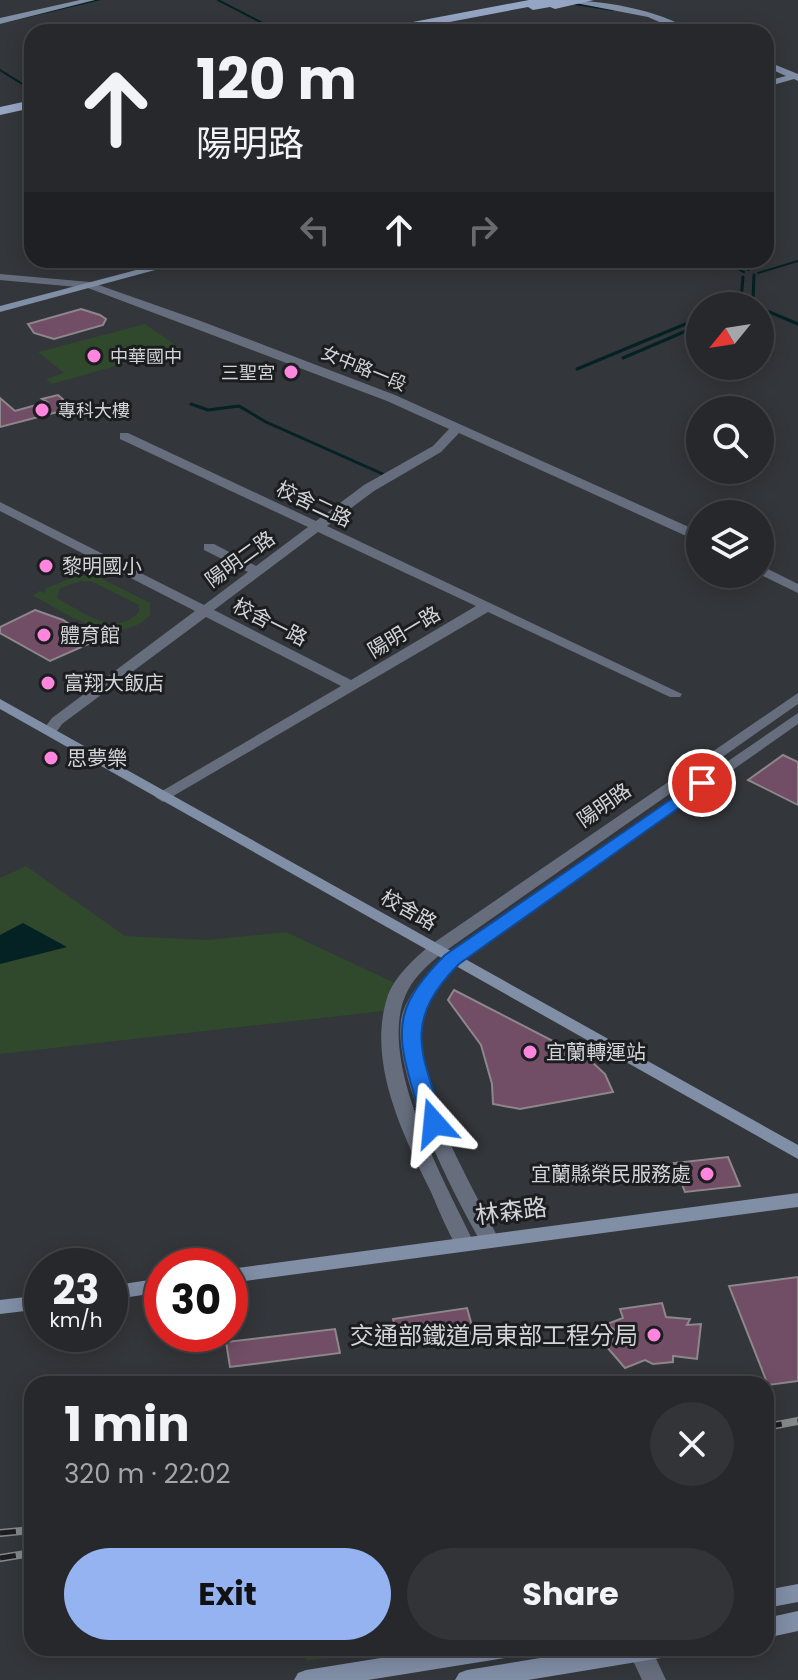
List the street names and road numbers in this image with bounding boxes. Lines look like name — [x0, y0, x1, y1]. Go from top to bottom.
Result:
street label: 女中路一段 — [318, 340, 410, 396]
street label: 校舍二路 — [272, 474, 356, 534]
street label: 陽明二路 — [199, 524, 281, 594]
street label: 校舍一路 — [228, 591, 312, 653]
street label: 陽明一路 — [363, 599, 445, 665]
street label: 陽明路 — [571, 776, 637, 834]
street label: 校舍路 — [376, 883, 442, 937]
street label: 林森路 — [473, 1190, 549, 1232]

